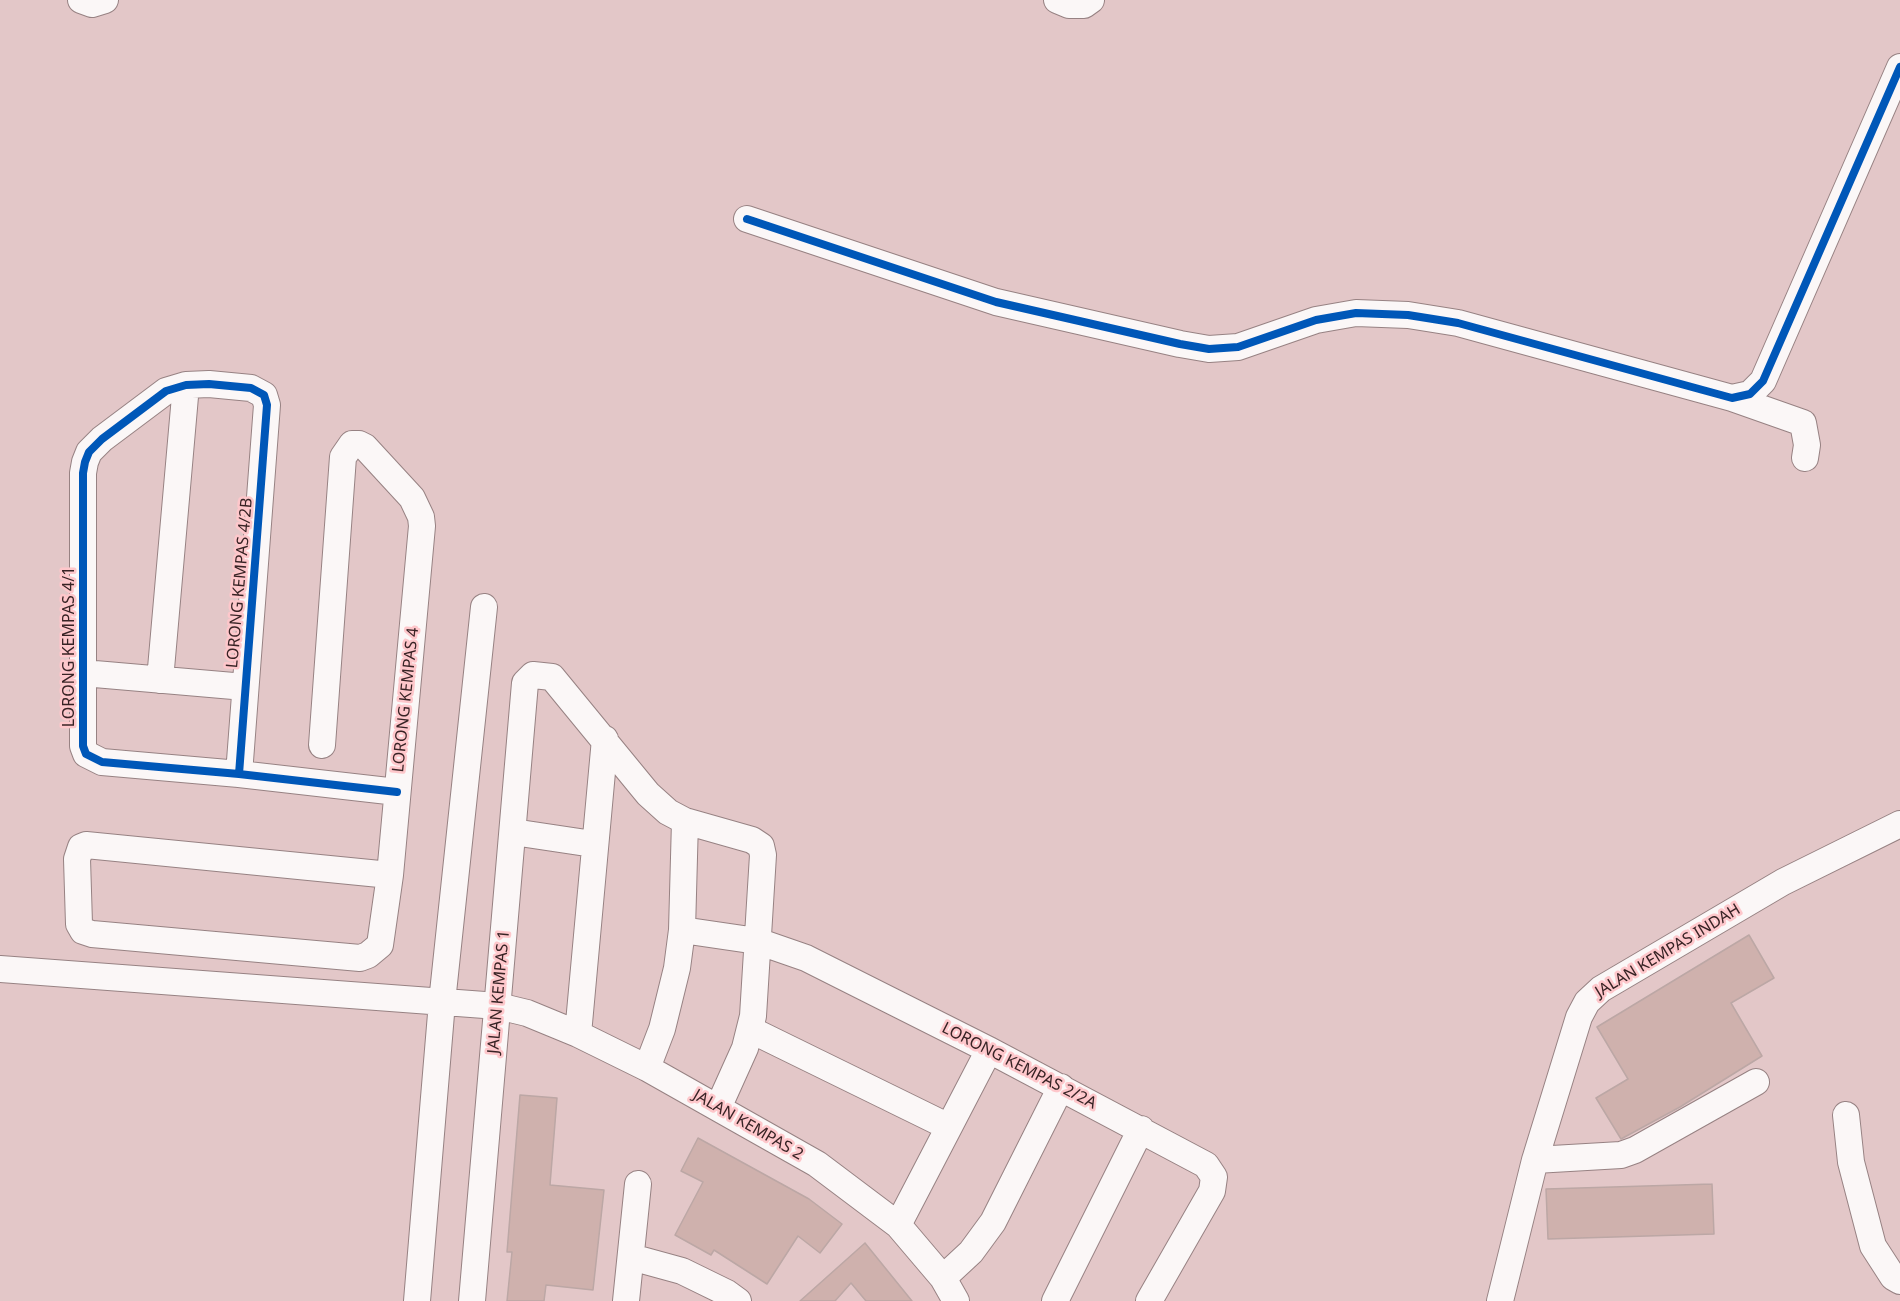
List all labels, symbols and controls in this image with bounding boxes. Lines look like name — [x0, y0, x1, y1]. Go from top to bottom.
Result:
street label: LORONG KEMPAS 4/2B — [223, 497, 257, 669]
street label: LORONG KEMPAS 4/1 — [59, 567, 79, 727]
street label: LORONG KEMPAS 4 — [389, 627, 423, 773]
street label: JALAN KEMPAS INDAH — [1592, 900, 1744, 1002]
street label: JALAN KEMPAS 1 — [484, 929, 514, 1055]
street label: LORONG KEMPAS 2/2A — [939, 1019, 1099, 1113]
street label: JALAN KEMPAS 2 — [689, 1086, 807, 1164]

